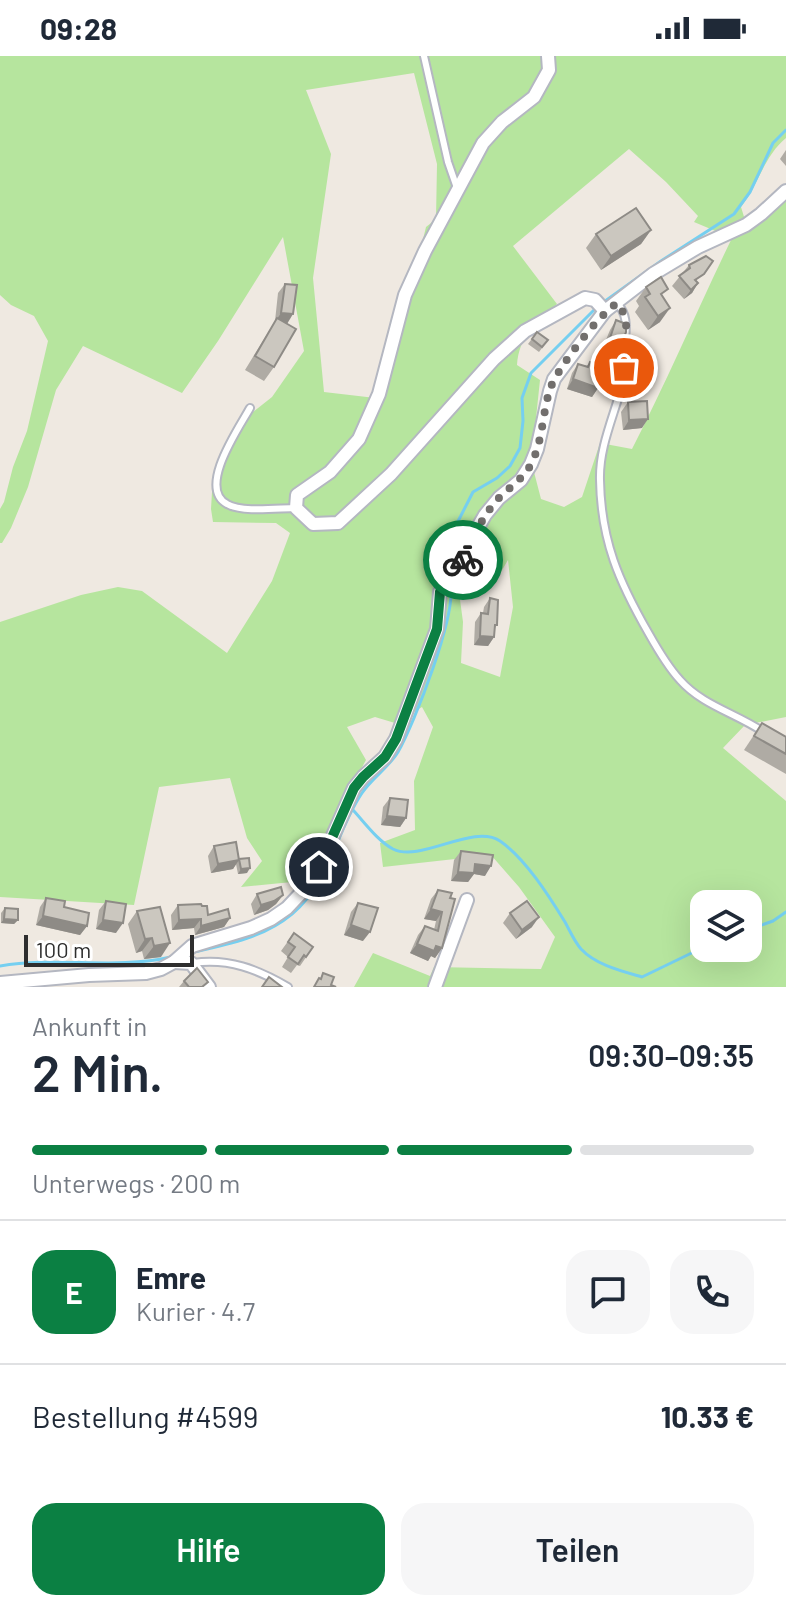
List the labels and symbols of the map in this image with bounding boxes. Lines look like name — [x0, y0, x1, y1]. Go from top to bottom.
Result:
pin — [590, 334, 658, 402]
courier — [423, 520, 503, 600]
pin — [285, 833, 353, 901]
scale bar — [24, 931, 194, 967]

